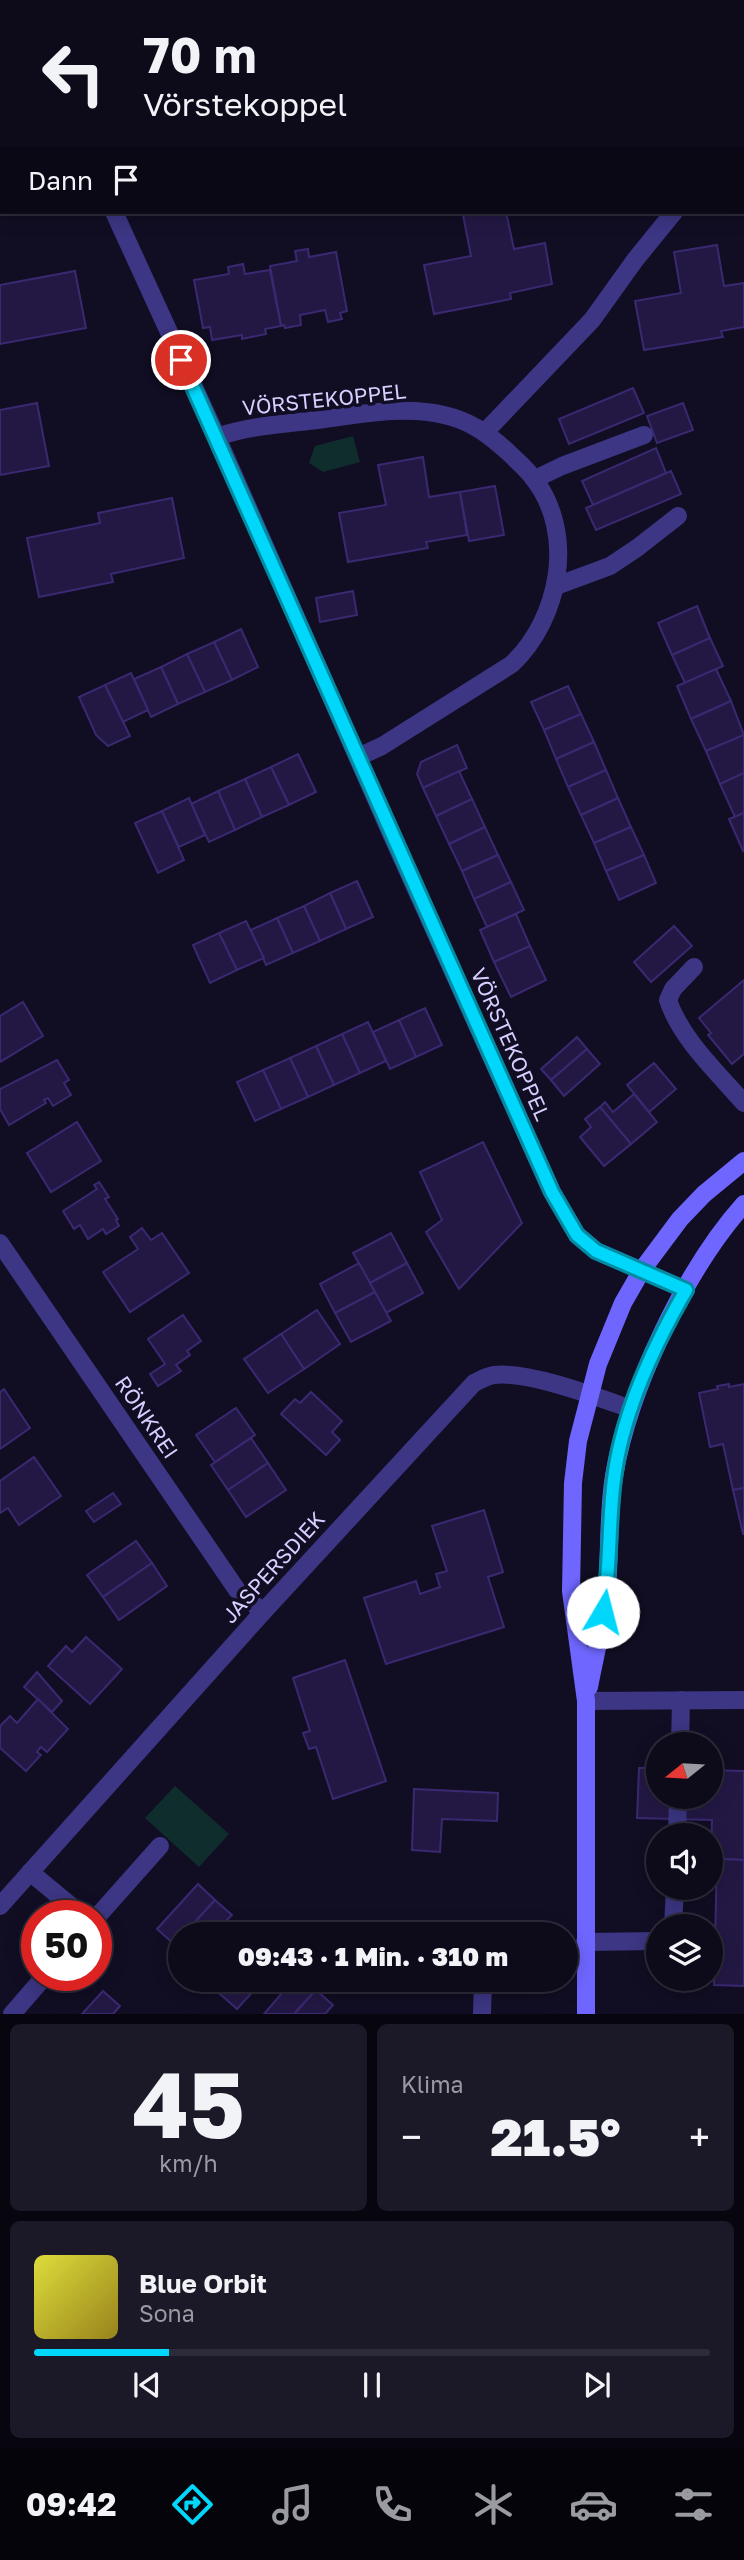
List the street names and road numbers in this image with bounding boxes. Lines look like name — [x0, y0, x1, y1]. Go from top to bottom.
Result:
street label: VÖRSTEKOPPEL — [241, 377, 407, 421]
street label: VÖRSTEKOPPEL — [466, 964, 556, 1124]
street label: RÖNKREI — [110, 1371, 184, 1463]
street label: JASPERSDIEK — [216, 1506, 330, 1628]

